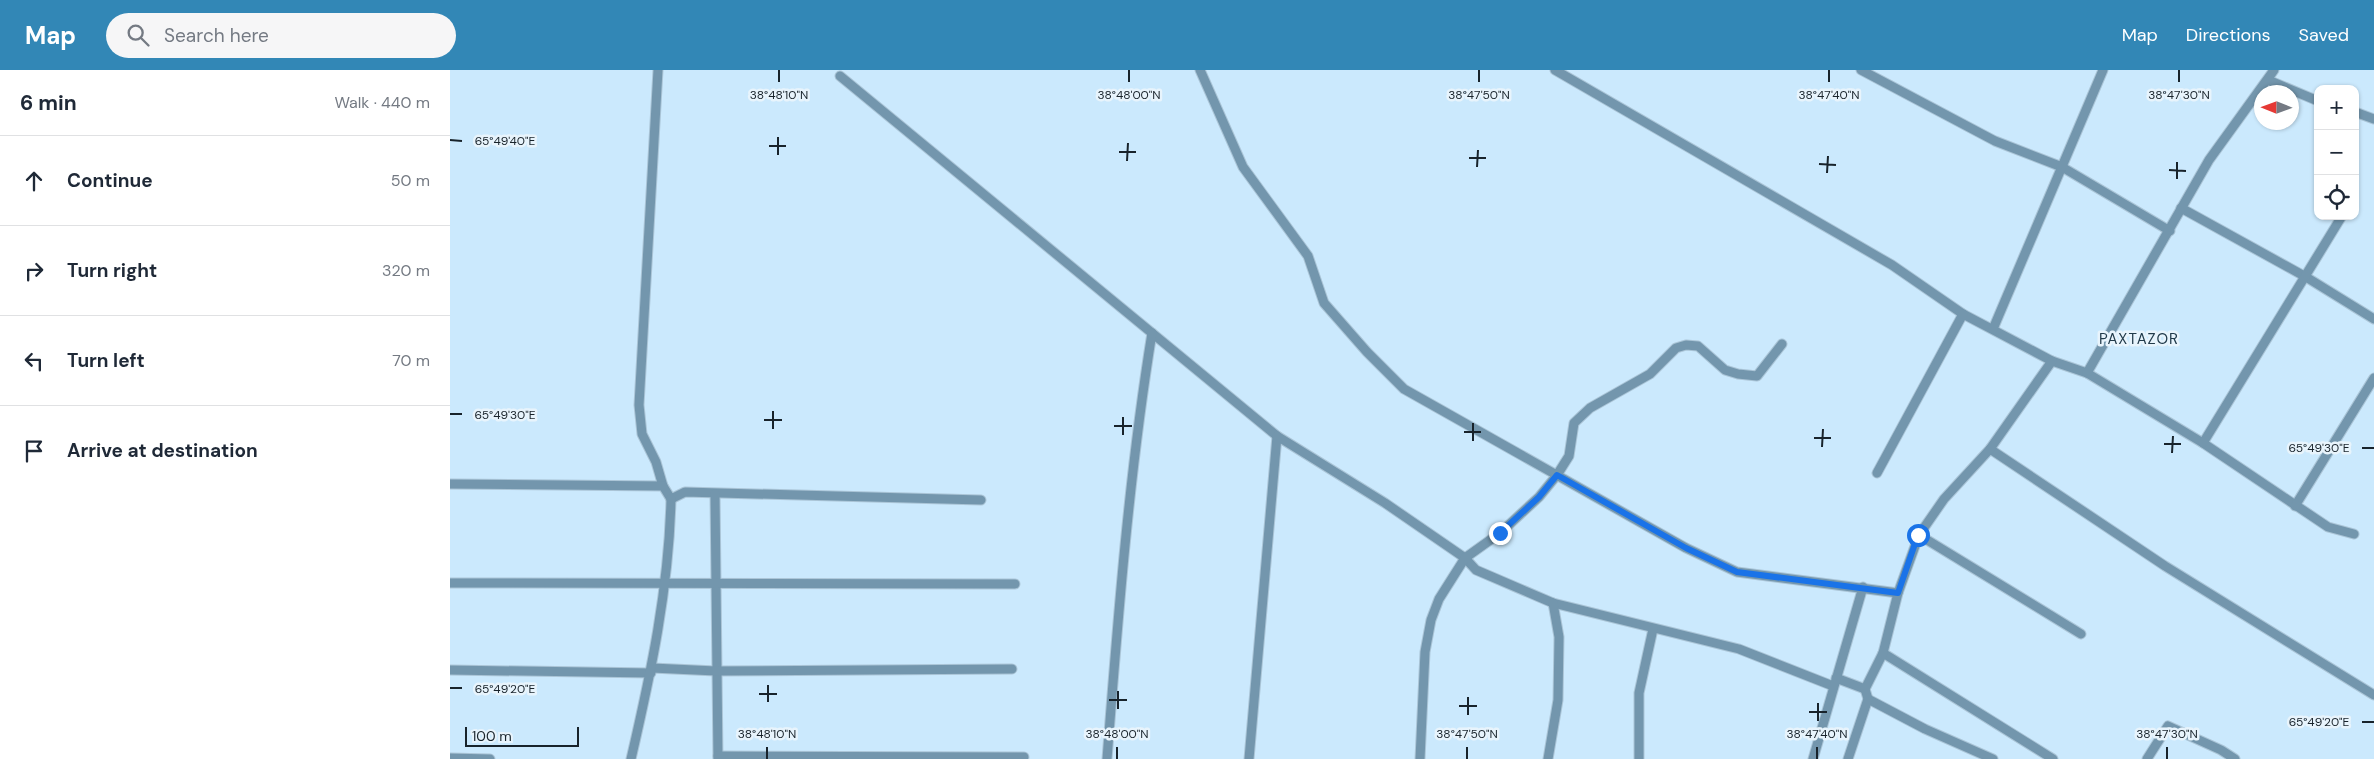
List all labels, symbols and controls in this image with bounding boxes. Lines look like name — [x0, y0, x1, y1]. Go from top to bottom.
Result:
search box — [106, 13, 456, 58]
text: Map — [25, 20, 76, 51]
icon: search — [124, 21, 152, 49]
text: Search here — [164, 23, 269, 48]
text: Map — [2122, 23, 2158, 47]
text: Directions — [2186, 23, 2271, 47]
text: Saved — [2299, 23, 2349, 47]
north arrow — [2254, 85, 2299, 130]
map controls — [2314, 85, 2359, 220]
button: + — [2314, 85, 2359, 130]
text: 38°48'10"N — [750, 87, 808, 103]
text: 38°48'00"N — [1097, 87, 1161, 103]
text: 38°47'50"N — [1448, 87, 1510, 103]
text: 38°47'40"N — [1798, 87, 1860, 103]
text: 38°47'30"N — [2148, 87, 2210, 103]
text: 6 min — [20, 89, 77, 117]
text: Walk · 440 m — [334, 92, 430, 113]
button: − — [2314, 130, 2359, 175]
text: 65°49'40"E — [475, 133, 536, 149]
icon: ahead — [20, 167, 48, 195]
text: Continue — [67, 168, 153, 193]
text: 50 m — [391, 170, 430, 191]
button: locate — [2314, 175, 2359, 220]
icon: right — [20, 257, 48, 285]
text: Turn right — [67, 258, 157, 283]
text: 320 m — [382, 260, 430, 281]
district label: PAXTAZOR — [2099, 329, 2179, 349]
icon: left — [20, 347, 48, 375]
text: Turn left — [67, 348, 145, 373]
text: 70 m — [392, 350, 430, 371]
text: 65°49'30"E — [474, 407, 536, 423]
icon: arrive — [20, 437, 48, 465]
text: Arrive at destination — [67, 438, 258, 463]
text: 65°49'30"E — [2288, 440, 2350, 456]
route end — [1489, 522, 1512, 545]
route start — [1907, 524, 1930, 547]
text: 65°49'20"E — [475, 681, 536, 697]
text: 65°49'20"E — [2289, 714, 2350, 730]
scale bar — [465, 724, 579, 747]
text: 38°48'10"N — [738, 726, 796, 742]
text: 38°48'00"N — [1085, 726, 1149, 742]
text: 38°47'50"N — [1436, 726, 1498, 742]
text: 38°47'40"N — [1786, 726, 1848, 742]
text: 38°47'30"N — [2136, 726, 2198, 742]
text: 100 m — [472, 727, 512, 745]

